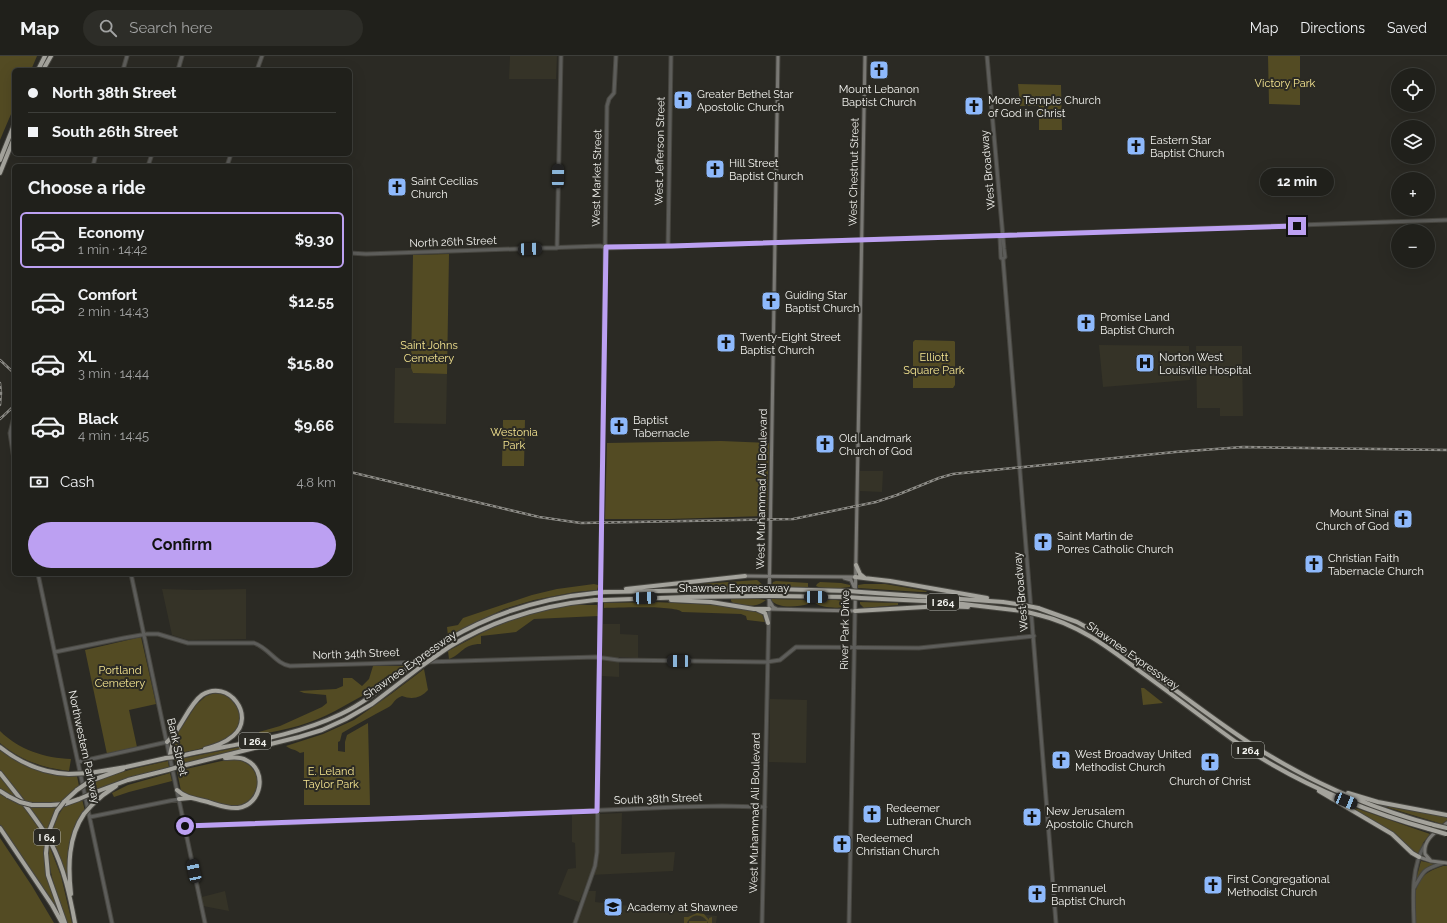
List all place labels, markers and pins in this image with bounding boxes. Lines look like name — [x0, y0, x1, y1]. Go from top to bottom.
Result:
church icon: Mount Lebanon Baptist Church — [868, 59, 890, 81]
place label: Mount Lebanon Baptist Church — [839, 83, 919, 109]
place label: Greater Bethel Star Apostolic Church — [697, 88, 793, 114]
church icon: Greater Bethel Star Apostolic Church — [672, 89, 694, 111]
place label: Moore Temple Church of God in Christ — [988, 94, 1101, 120]
church icon: Moore Temple Church of God in Christ — [963, 95, 985, 117]
place label: Eastern Star Baptist Church — [1150, 134, 1225, 160]
church icon: Eastern Star Baptist Church — [1125, 135, 1147, 157]
place label: Hill Street Baptist Church — [729, 157, 804, 183]
church icon: Hill Street Baptist Church — [704, 158, 726, 180]
place label: Saint Cecilias Church — [411, 175, 478, 201]
church icon: Saint Cecilias Church — [386, 176, 408, 198]
place label: Guiding Star Baptist Church — [785, 289, 860, 315]
church icon: Guiding Star Baptist Church — [760, 290, 782, 312]
place label: Promise Land Baptist Church — [1100, 311, 1175, 337]
church icon: Promise Land Baptist Church — [1075, 312, 1097, 334]
place label: Twenty-Eight Street Baptist Church — [740, 331, 841, 357]
church icon: Twenty-Eight Street Baptist Church — [715, 332, 737, 354]
place label: Norton West Louisville Hospital — [1159, 351, 1251, 377]
hospital icon: Norton West Louisville Hospital — [1134, 352, 1156, 374]
place label: Baptist Tabernacle — [633, 414, 690, 440]
church icon: Baptist Tabernacle — [608, 415, 630, 437]
place label: Old Landmark Church of God — [839, 432, 912, 458]
church icon: Old Landmark Church of God — [814, 433, 836, 455]
place label: Mount Sinai Church of God — [1316, 507, 1389, 533]
church icon: Mount Sinai Church of God — [1392, 508, 1414, 530]
place label: Saint Martin de Porres Catholic Church — [1057, 530, 1173, 556]
church icon: Saint Martin de Porres Catholic Church — [1032, 531, 1054, 553]
place label: Christian Faith Tabernacle Church — [1328, 552, 1424, 578]
church icon: Christian Faith Tabernacle Church — [1303, 553, 1325, 575]
place label: West Broadway United Methodist Church — [1075, 748, 1192, 774]
church icon: West Broadway United Methodist Church — [1050, 749, 1072, 771]
church icon: Church of Christ — [1199, 751, 1221, 773]
place label: Church of Christ — [1169, 775, 1251, 788]
place label: Redeemer Lutheran Church — [886, 802, 971, 828]
church icon: Redeemer Lutheran Church — [861, 803, 883, 825]
place label: New Jerusalem Apostolic Church — [1046, 805, 1133, 831]
church icon: New Jerusalem Apostolic Church — [1021, 806, 1043, 828]
place label: Redeemed Christian Church — [856, 832, 939, 858]
church icon: Redeemed Christian Church — [831, 833, 853, 855]
place label: First Congregational Methodist Church — [1227, 873, 1330, 899]
church icon: First Congregational Methodist Church — [1202, 874, 1224, 896]
place label: Emmanuel Baptist Church — [1051, 882, 1126, 908]
church icon: Emmanuel Baptist Church — [1026, 883, 1048, 905]
school or university icon: Academy at Shawnee — [602, 896, 624, 918]
place label: Academy at Shawnee — [627, 901, 738, 914]

